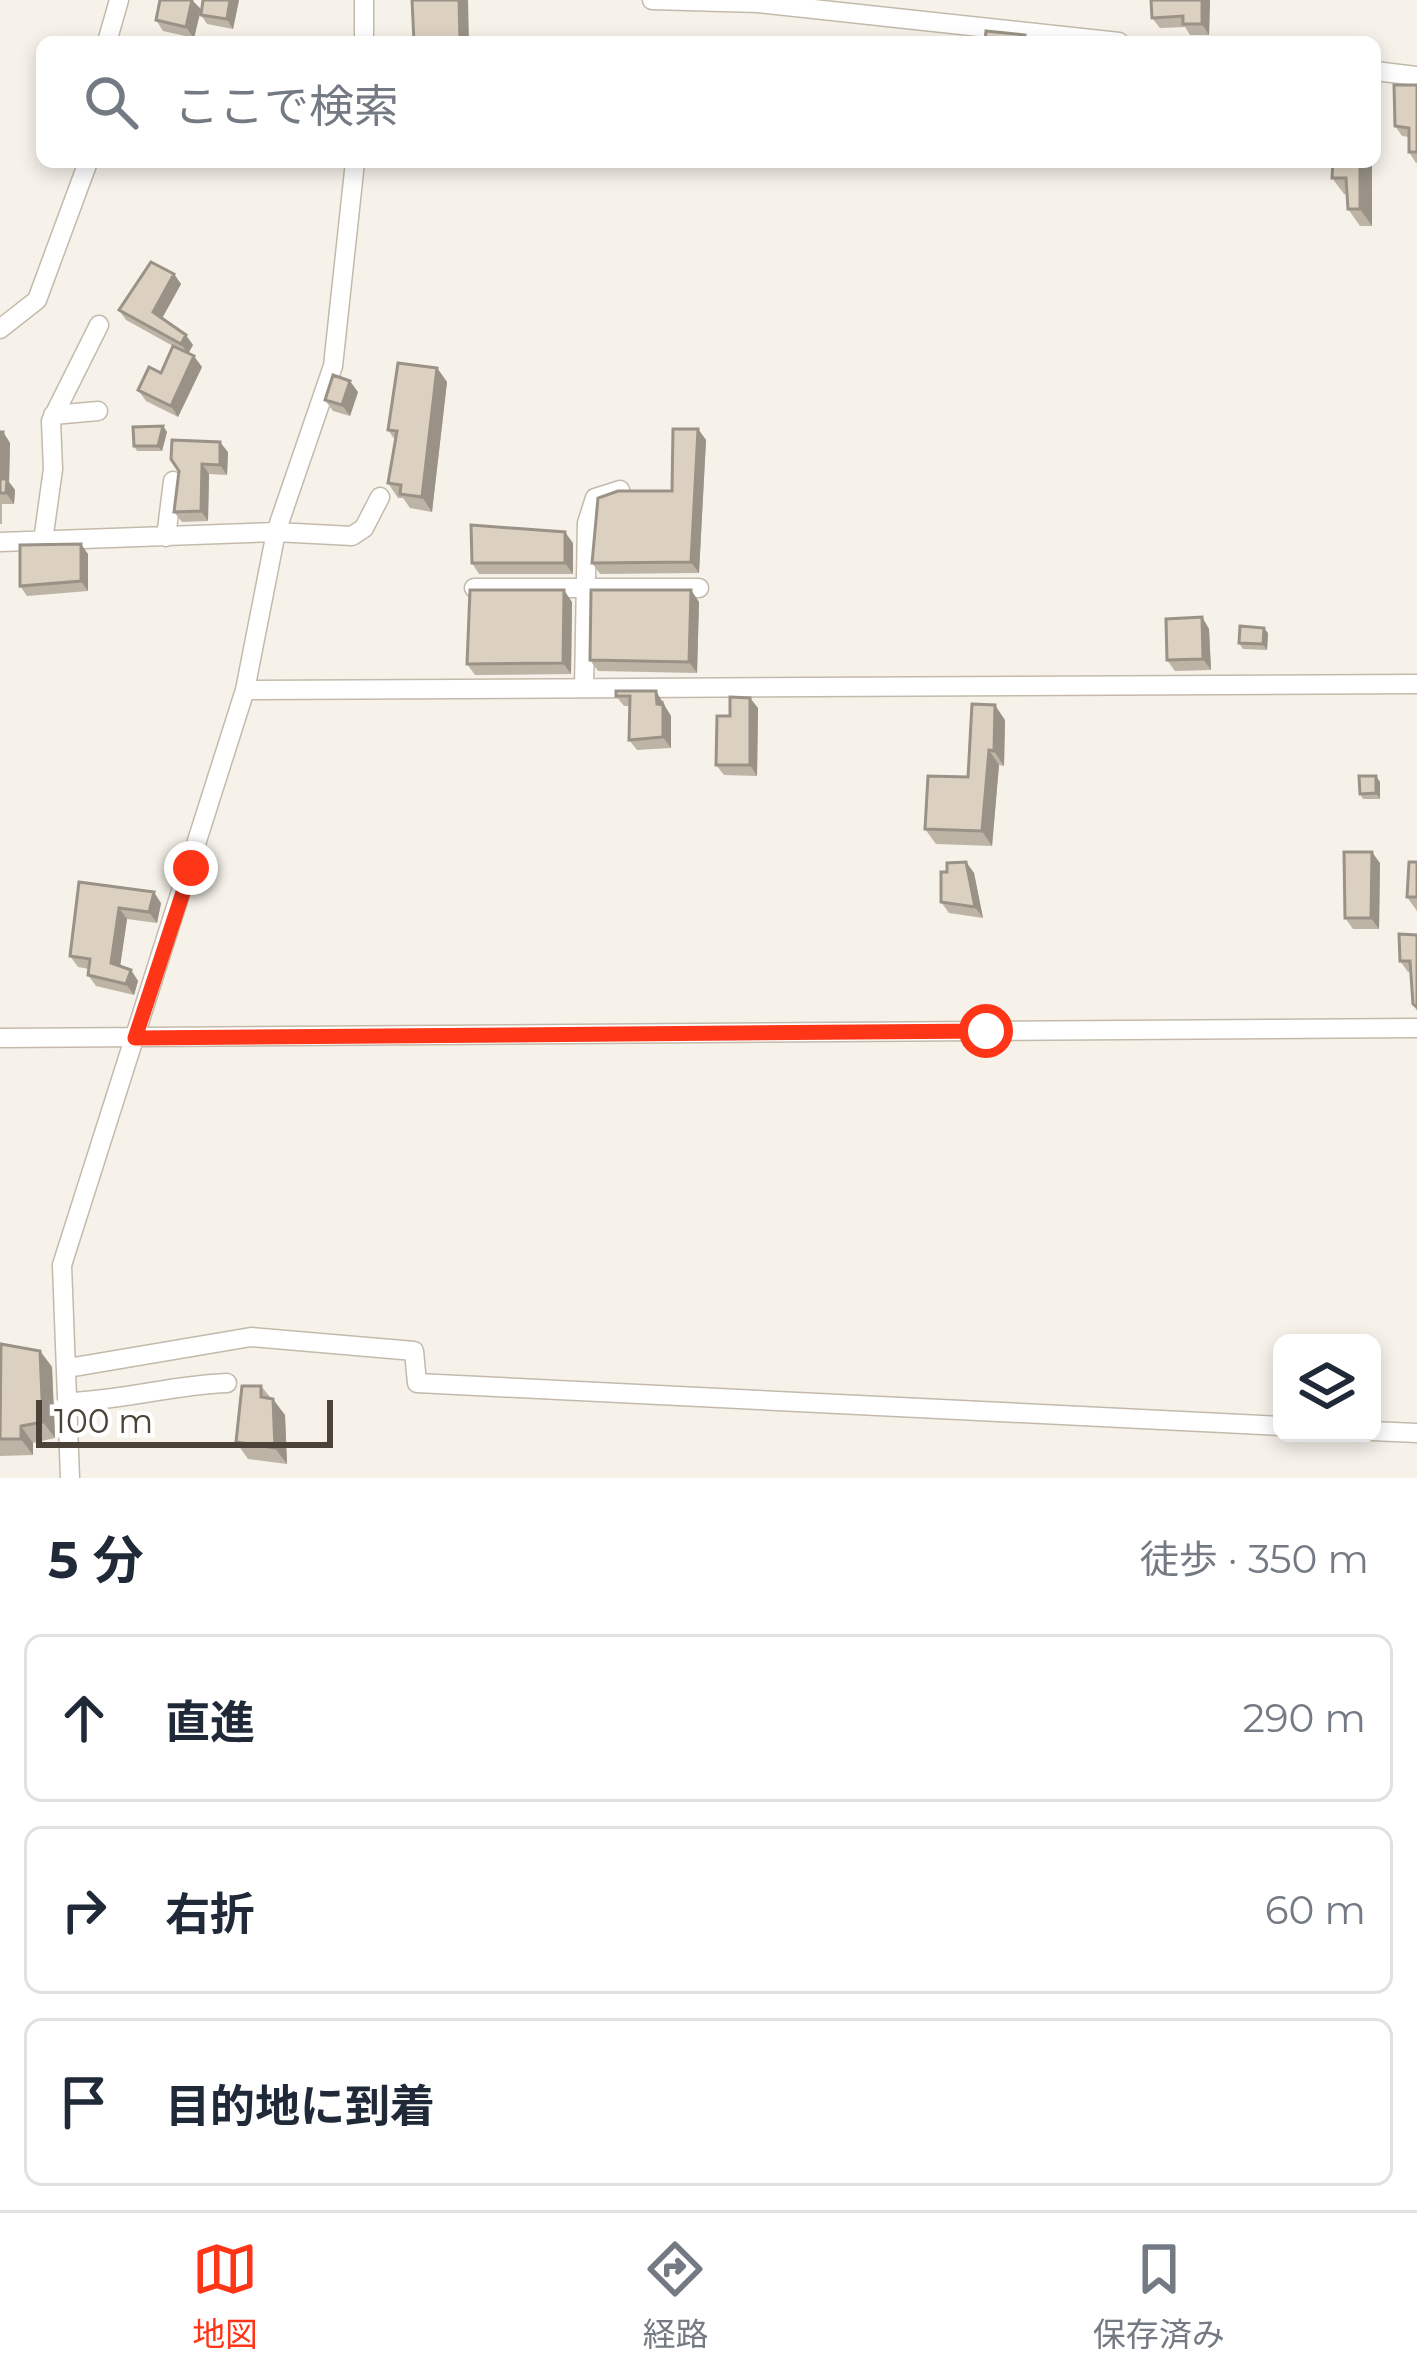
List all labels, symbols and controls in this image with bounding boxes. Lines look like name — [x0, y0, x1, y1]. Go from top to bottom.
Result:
search box — [36, 36, 1381, 168]
icon: search — [78, 69, 144, 135]
text: ここで検索 — [174, 78, 399, 133]
route end — [164, 841, 218, 895]
route start — [959, 1004, 1013, 1058]
map controls — [1273, 1334, 1381, 1442]
button: layers — [1273, 1334, 1381, 1442]
scale bar — [36, 1394, 333, 1447]
text: 100 m — [54, 1401, 153, 1441]
text: 5 分 — [48, 1529, 144, 1591]
text: 徒歩 · 350 m — [1140, 1535, 1369, 1583]
icon: ahead — [51, 1685, 117, 1751]
text: 直進 — [165, 1694, 255, 1749]
text: 290 m — [1243, 1694, 1366, 1742]
icon: right — [51, 1877, 117, 1943]
text: 右折 — [165, 1886, 255, 1941]
text: 60 m — [1265, 1886, 1366, 1934]
icon: arrive — [51, 2069, 117, 2135]
text: 目的地に到着 — [165, 2078, 435, 2133]
tab: 地図 — [192, 2236, 258, 2356]
tab: 経路 — [642, 2236, 708, 2356]
tab: 保存済み — [1093, 2236, 1225, 2356]

